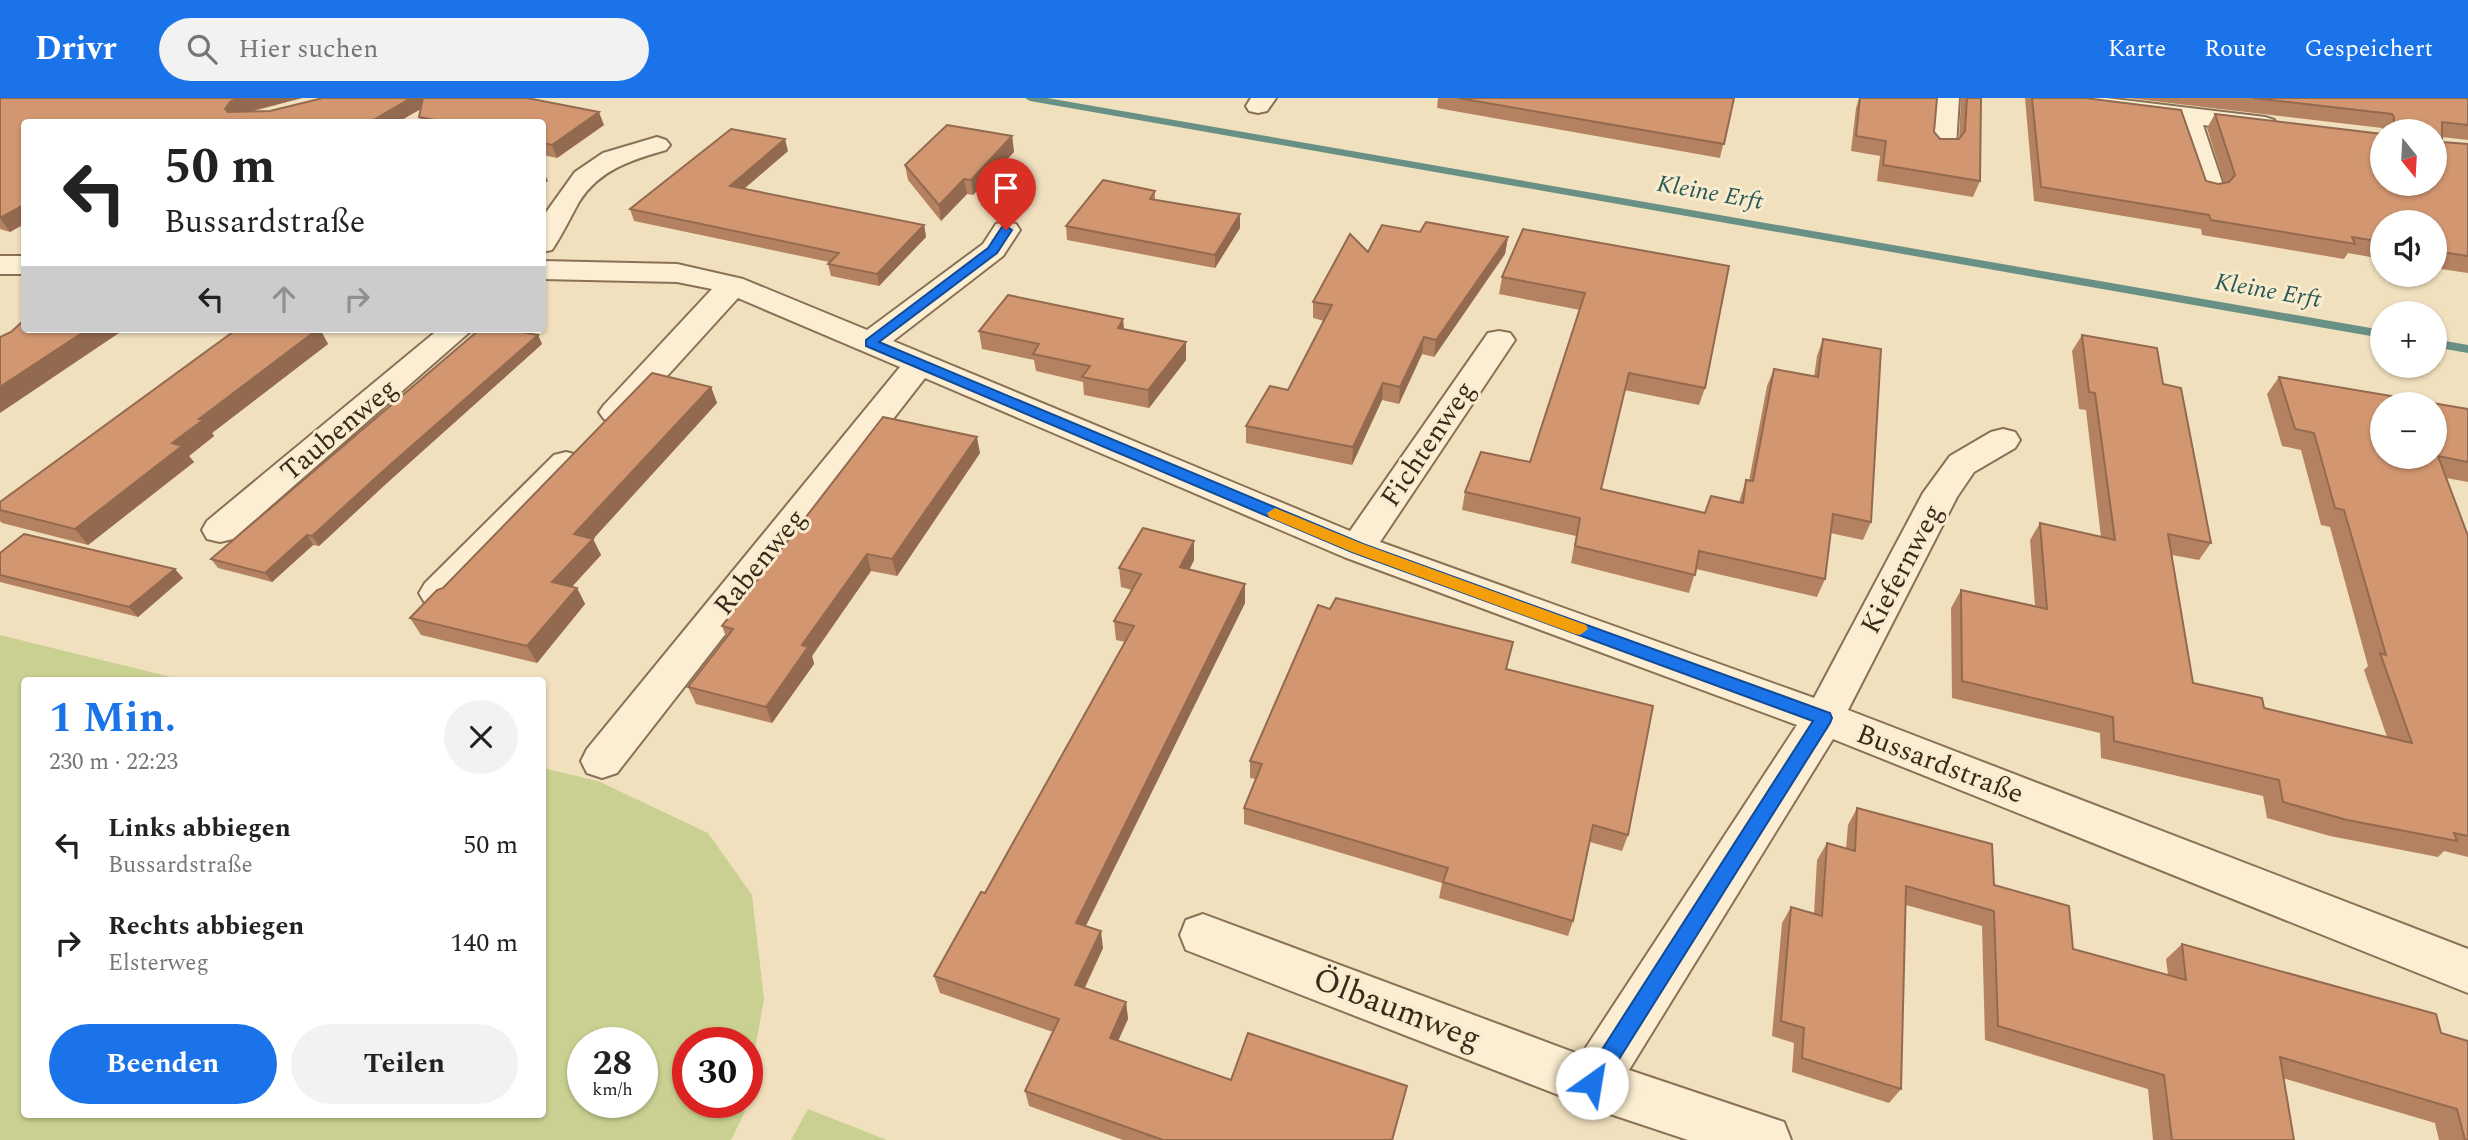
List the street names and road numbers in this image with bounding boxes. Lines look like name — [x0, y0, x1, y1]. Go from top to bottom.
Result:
street label: Taubenweg — [271, 368, 407, 492]
street label: Fichtenweg — [1370, 372, 1486, 516]
street label: Kiefernweg — [1850, 496, 1954, 642]
street label: Rabenweg — [703, 499, 817, 625]
street label: Bussardstraße — [1850, 712, 2030, 816]
street label: Ölbaumweg — [1306, 954, 1488, 1064]

